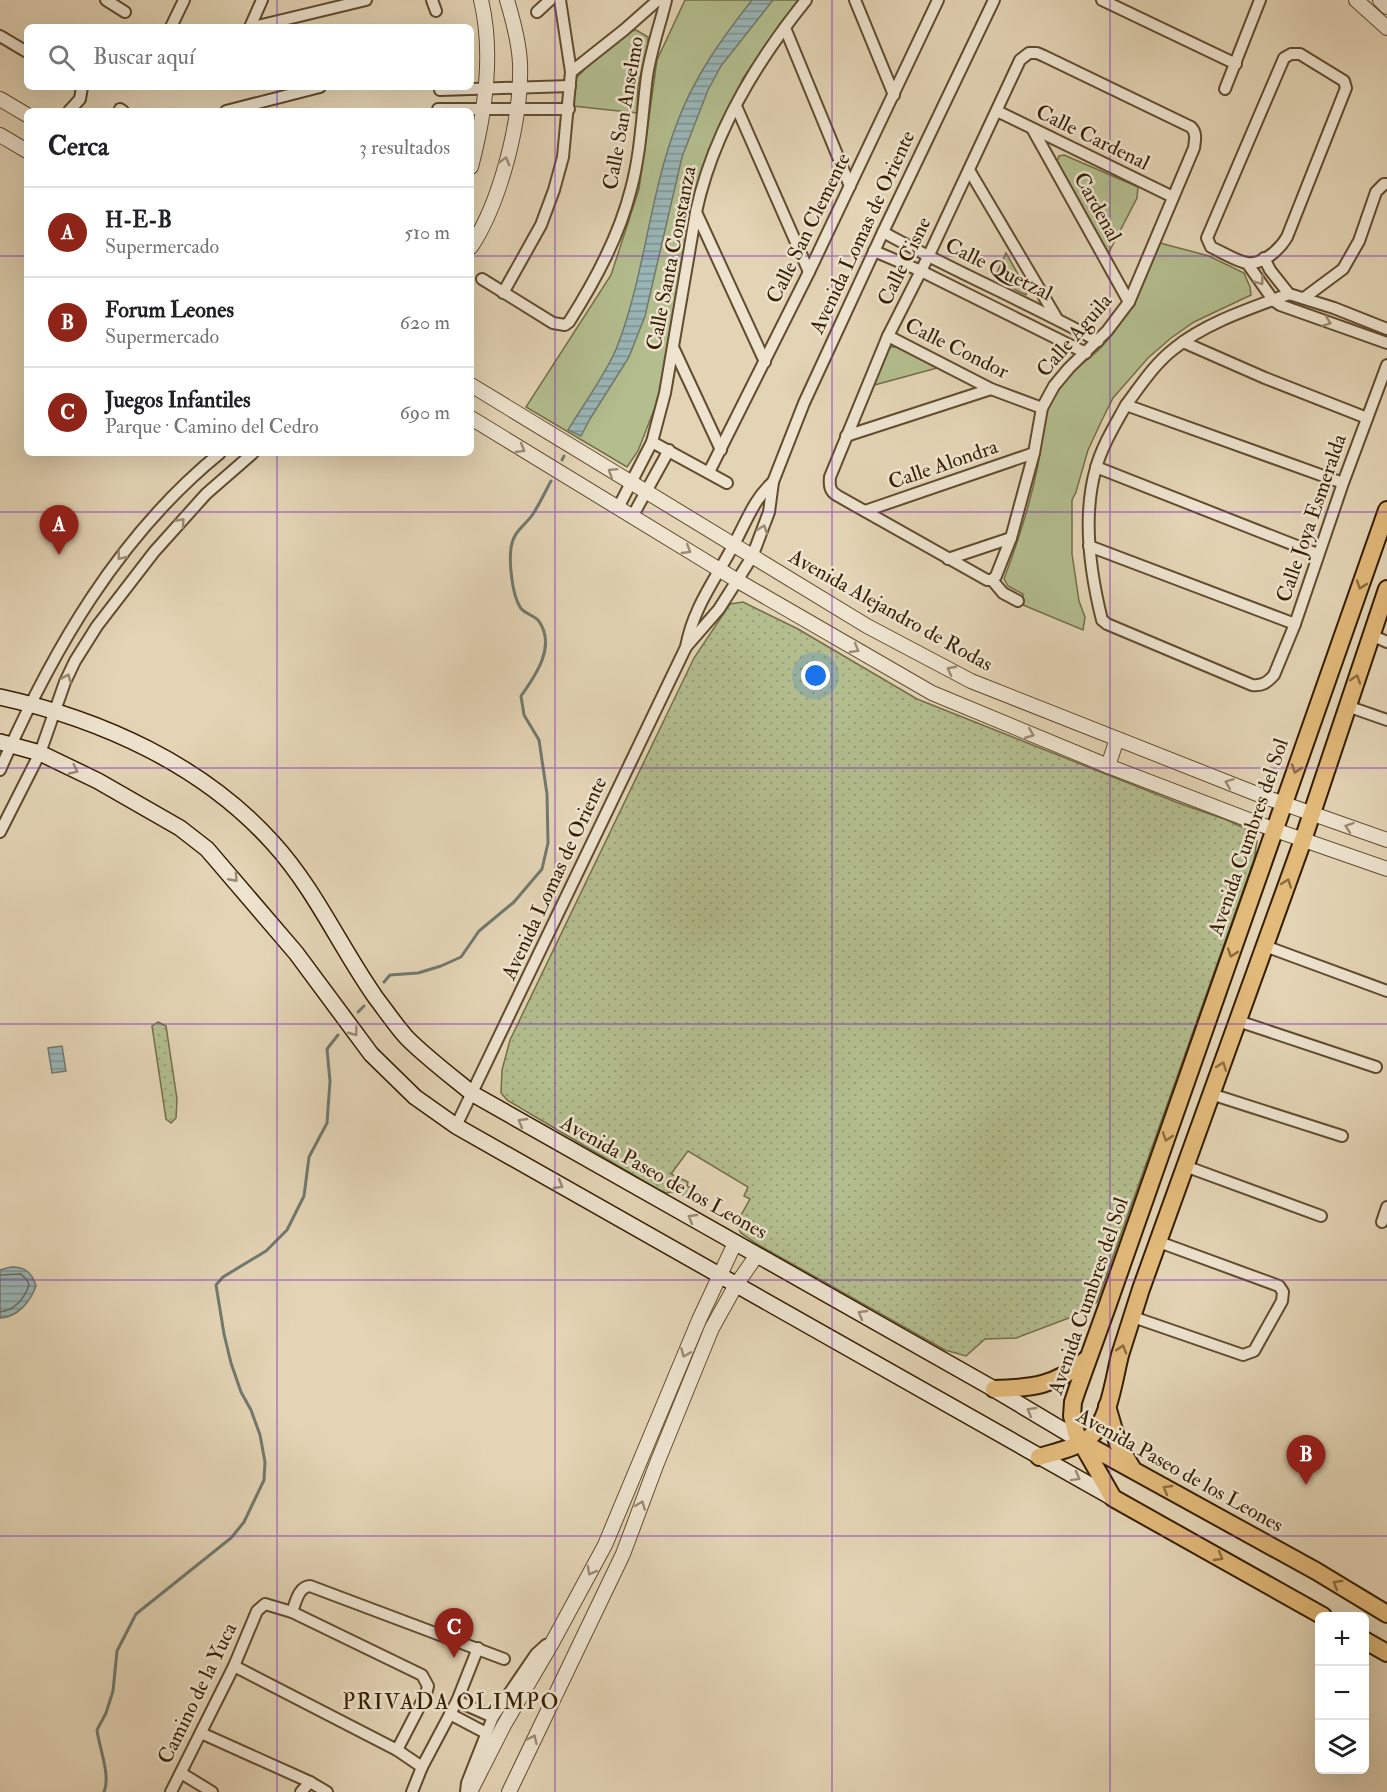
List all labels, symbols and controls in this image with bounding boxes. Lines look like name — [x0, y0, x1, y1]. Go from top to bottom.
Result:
search box — [24, 24, 474, 90]
street label: Calle San Anselmo — [597, 34, 650, 192]
icon: search — [45, 41, 78, 74]
text: Buscar aquí — [93, 43, 195, 71]
street label: Calle Cardenal — [1031, 98, 1155, 177]
street label: Avenida Lomas de Oriente — [803, 126, 922, 339]
text: Cerca — [48, 131, 109, 163]
text: 3 resultados — [359, 135, 450, 160]
street label: Calle San Clemente — [760, 148, 857, 308]
one-way arrow — [498, 156, 511, 166]
street label: Calle Santa Constanza — [640, 163, 703, 353]
street label: Cardenal — [1067, 168, 1128, 247]
text: H-E-B — [105, 206, 172, 234]
street label: Calle Cisne — [871, 212, 938, 310]
text: A — [61, 220, 74, 245]
text: 510 m — [404, 220, 450, 245]
street label: Calle Quetzal — [941, 232, 1057, 307]
text: Supermercado — [105, 234, 219, 259]
one-way arrow — [1253, 275, 1264, 286]
street label: Calle Aguila — [1031, 288, 1118, 383]
text: Forum Leones — [105, 296, 234, 324]
text: B — [61, 310, 74, 335]
text: 620 m — [400, 310, 450, 335]
street label: Calle Condor — [900, 312, 1013, 385]
one-way arrow — [1321, 314, 1332, 327]
text: Supermercado — [105, 324, 219, 349]
text: Juegos Infantiles — [105, 386, 251, 414]
text: C — [60, 400, 75, 425]
text: 690 m — [400, 400, 450, 425]
text: Parque · Camino del Cedro — [105, 414, 319, 439]
street label: Calle Joya Esmeralda — [1270, 430, 1353, 606]
street label: Calle Alondra — [885, 433, 1002, 496]
one-way arrow — [515, 441, 525, 453]
one-way arrow — [608, 467, 618, 479]
pin: A — [40, 506, 78, 555]
one-way arrow — [174, 518, 185, 529]
one-way arrow — [756, 524, 769, 535]
one-way arrow — [681, 543, 691, 555]
street label: Avenida Alejandro de Rodas — [783, 543, 998, 678]
one-way arrow — [118, 549, 129, 560]
one-way arrow — [1355, 579, 1368, 590]
one-way arrow — [849, 642, 859, 654]
your location — [801, 661, 830, 690]
one-way arrow — [947, 666, 957, 677]
one-way arrow — [60, 674, 72, 685]
one-way arrow — [1349, 674, 1362, 685]
one-way arrow — [1024, 727, 1035, 739]
street label: Avenida Cumbres del Sol — [1202, 734, 1295, 940]
one-way arrow — [68, 762, 79, 774]
one-way arrow — [1291, 763, 1304, 774]
street label: Avenida Lomas de Oriente — [495, 772, 614, 985]
one-way arrow — [1224, 778, 1235, 790]
one-way arrow — [1344, 821, 1355, 834]
one-way arrow — [227, 872, 238, 882]
one-way arrow — [1280, 878, 1293, 889]
one-way arrow — [1226, 947, 1239, 958]
one-way arrow — [347, 1025, 358, 1036]
one-way arrow — [1214, 1061, 1227, 1072]
street label: Avenida Paseo de los Leones — [555, 1109, 772, 1246]
one-way arrow — [518, 1118, 528, 1130]
one-way arrow — [1161, 1131, 1174, 1142]
one-way arrow — [553, 1177, 563, 1189]
street label: Avenida Cumbres del Sol — [1042, 1193, 1135, 1399]
one-way arrow — [688, 1214, 698, 1226]
one-way arrow — [858, 1310, 868, 1322]
one-way arrow — [1115, 1344, 1127, 1355]
one-way arrow — [680, 1347, 692, 1358]
street label: Avenida Paseo de los Leones — [1071, 1402, 1288, 1539]
one-way arrow — [1027, 1407, 1037, 1418]
pin: B — [1286, 1436, 1326, 1485]
one-way arrow — [1070, 1470, 1080, 1482]
one-way arrow — [1163, 1484, 1173, 1496]
one-way arrow — [634, 1500, 647, 1511]
one-way arrow — [1213, 1550, 1223, 1562]
one-way arrow — [587, 1565, 598, 1575]
one-way arrow — [1333, 1580, 1343, 1591]
pin: C — [434, 1608, 474, 1658]
map controls — [1315, 1612, 1369, 1774]
button: + — [1315, 1612, 1369, 1666]
street label: Camino de la Yuca — [152, 1618, 243, 1768]
button: − — [1315, 1666, 1369, 1720]
district label: PRIVADA OLIMPO — [342, 1688, 560, 1716]
button: layers — [1315, 1720, 1369, 1774]
one-way arrow — [526, 1734, 538, 1745]

